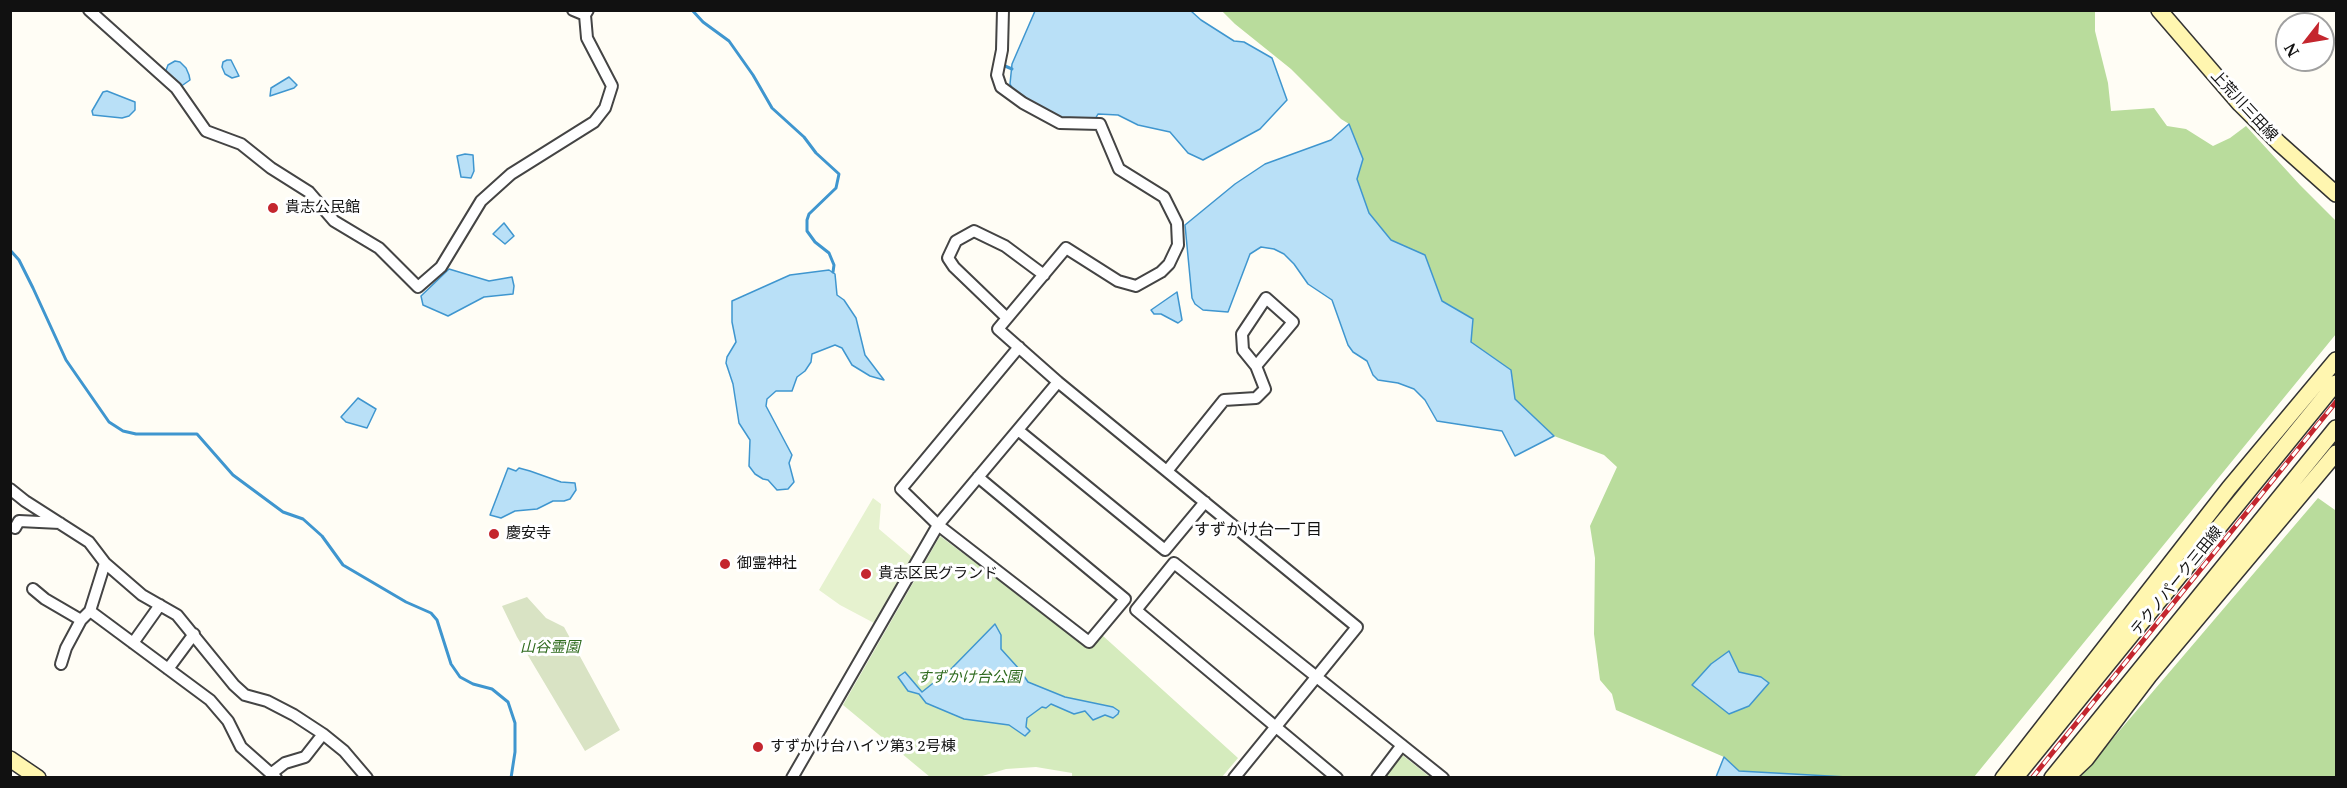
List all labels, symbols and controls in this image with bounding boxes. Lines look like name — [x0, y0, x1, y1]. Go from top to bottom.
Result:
north arrow — [2275, 12, 2335, 72]
text: N — [2279, 39, 2304, 61]
street label: 上荒川三田線 — [2207, 67, 2281, 145]
place label: 貴志公民館 — [285, 199, 360, 217]
marker: 貴志公民館 — [266, 201, 280, 215]
district label: すずかけ台一丁目 — [1194, 520, 1322, 540]
street label: テクノパーク三田線 — [2128, 523, 2226, 639]
place label: 慶安寺 — [506, 525, 551, 543]
marker: 慶安寺 — [487, 527, 501, 541]
place label: 御霊神社 — [737, 555, 797, 573]
marker: 御霊神社 — [718, 557, 732, 571]
place label: 貴志区民グランド — [878, 565, 998, 583]
marker: 貴志区民グランド — [859, 567, 873, 581]
park label: 山谷霊園 — [520, 639, 580, 657]
park label: すずかけ台公園 — [917, 669, 1021, 687]
place label: すずかけ台ハイツ第3 2号棟 — [770, 738, 956, 756]
marker: すずかけ台ハイツ第3 2号棟 — [751, 740, 765, 754]

